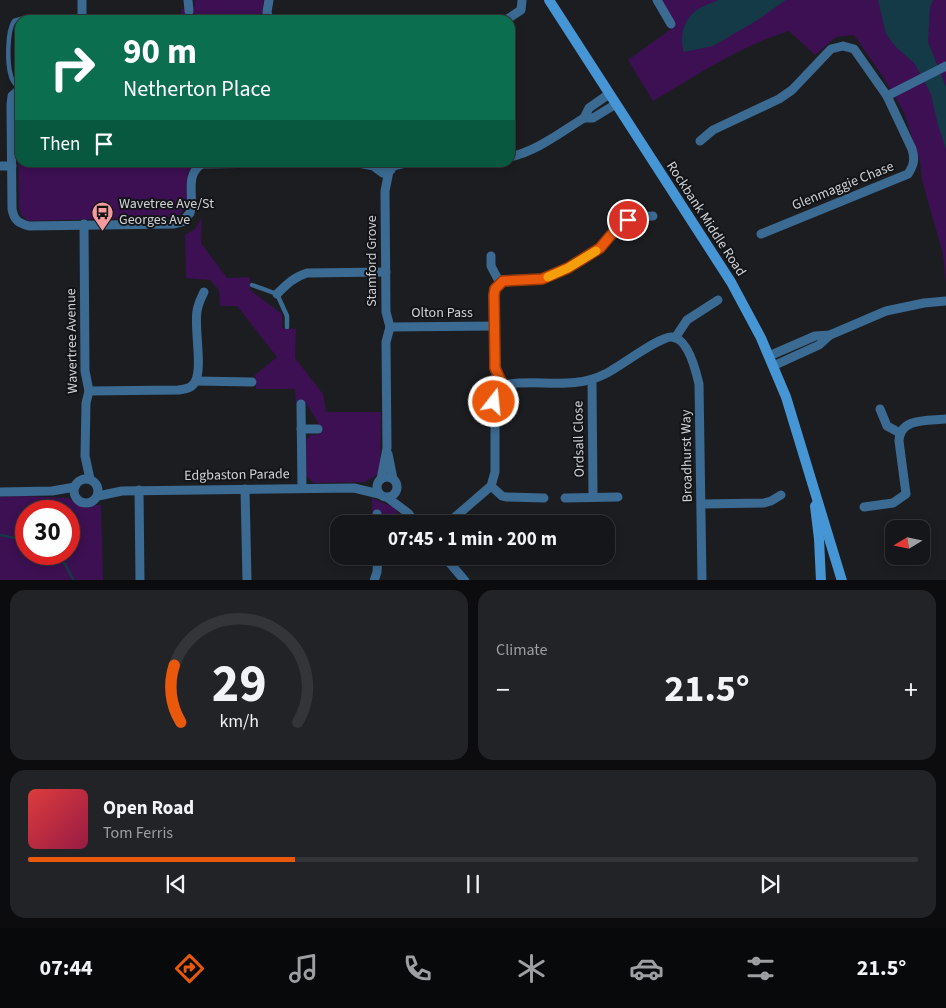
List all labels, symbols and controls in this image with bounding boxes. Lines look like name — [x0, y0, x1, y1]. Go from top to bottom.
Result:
text: 90 m — [123, 27, 197, 77]
icon: right — [40, 35, 105, 100]
text: Netherton Place — [123, 73, 271, 105]
icon: arrive — [90, 130, 118, 158]
text: Then — [40, 131, 80, 158]
street label: Glenmaggie Chase — [789, 156, 897, 216]
street label: Rockbank Middle Road — [661, 158, 751, 280]
place label: Wavetree Ave/St Georges Ave — [119, 194, 214, 230]
pin — [607, 199, 649, 241]
bus stop icon: Wavetree Ave/St Georges Ave — [91, 200, 115, 231]
icon: arrive — [614, 206, 642, 234]
street label: Stamford Grove — [362, 215, 382, 307]
street label: Wavertree Avenue — [61, 288, 83, 394]
street label: Olton Pass — [411, 303, 473, 323]
position arrow — [467, 375, 519, 427]
street label: Ordsall Close — [568, 400, 590, 477]
street label: Broadhurst Way — [676, 409, 698, 503]
street label: Edgbaston Parade — [184, 464, 290, 486]
speed limit sign: 30 — [15, 500, 80, 565]
north arrow — [885, 520, 930, 565]
map controls — [885, 520, 930, 565]
text: 07:45 · 1 min · 200 m — [388, 526, 557, 553]
text: Climate — [496, 639, 547, 661]
text: 29 — [212, 648, 266, 722]
text: 21.5° — [664, 662, 750, 716]
text: − — [496, 670, 510, 710]
text: + — [904, 670, 918, 710]
text: km/h — [219, 709, 259, 734]
text: Open Road — [103, 795, 194, 822]
text: Tom Ferris — [103, 822, 173, 844]
icon: previous — [162, 870, 190, 898]
icon: pause — [459, 870, 487, 898]
icon: next — [756, 870, 784, 898]
icon: directions — [172, 951, 207, 986]
icon: music — [286, 951, 321, 986]
icon: phone — [400, 951, 435, 986]
icon: climate — [514, 951, 549, 986]
icon: car — [629, 951, 664, 986]
icon: filters — [743, 951, 778, 986]
text: 07:44 — [40, 952, 93, 984]
text: 21.5° — [857, 952, 906, 984]

